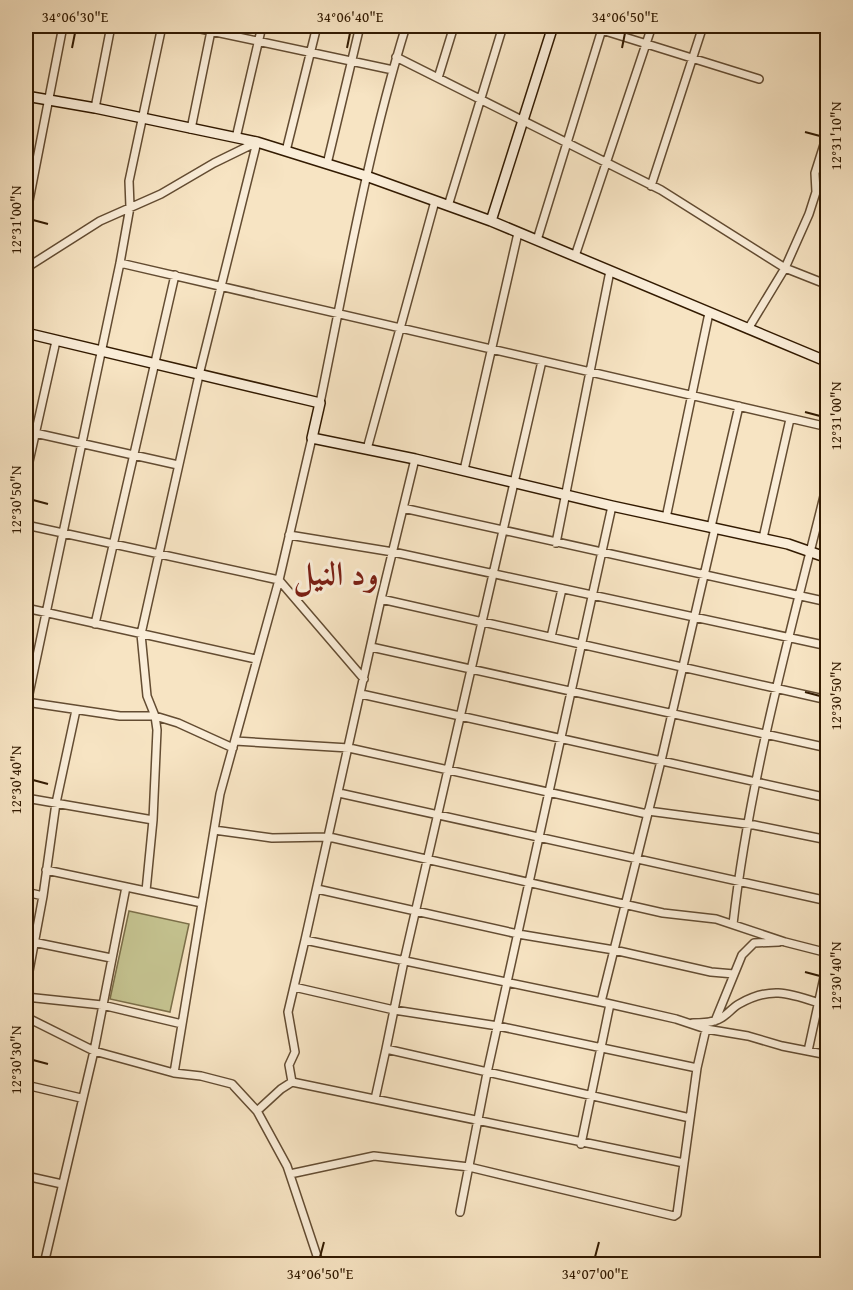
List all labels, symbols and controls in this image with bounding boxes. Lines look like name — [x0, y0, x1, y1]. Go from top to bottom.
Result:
text: 34°06'30"E — [42, 6, 109, 27]
text: 34°06'40"E — [317, 6, 384, 27]
text: 34°06'50"E — [592, 6, 659, 27]
text: 12°31'10"N — [825, 101, 846, 170]
text: 12°31'00"N — [5, 185, 26, 254]
text: 12°31'00"N — [825, 381, 846, 450]
text: 12°30'50"N — [5, 465, 26, 534]
district label: ود النيل — [293, 549, 379, 597]
text: 12°30'50"N — [825, 661, 846, 730]
text: 12°30'40"N — [5, 745, 26, 814]
text: 12°30'40"N — [825, 941, 846, 1010]
text: 12°30'30"N — [5, 1025, 26, 1094]
text: 34°06'50"E — [287, 1263, 354, 1284]
text: 34°07'00"E — [562, 1263, 629, 1284]

